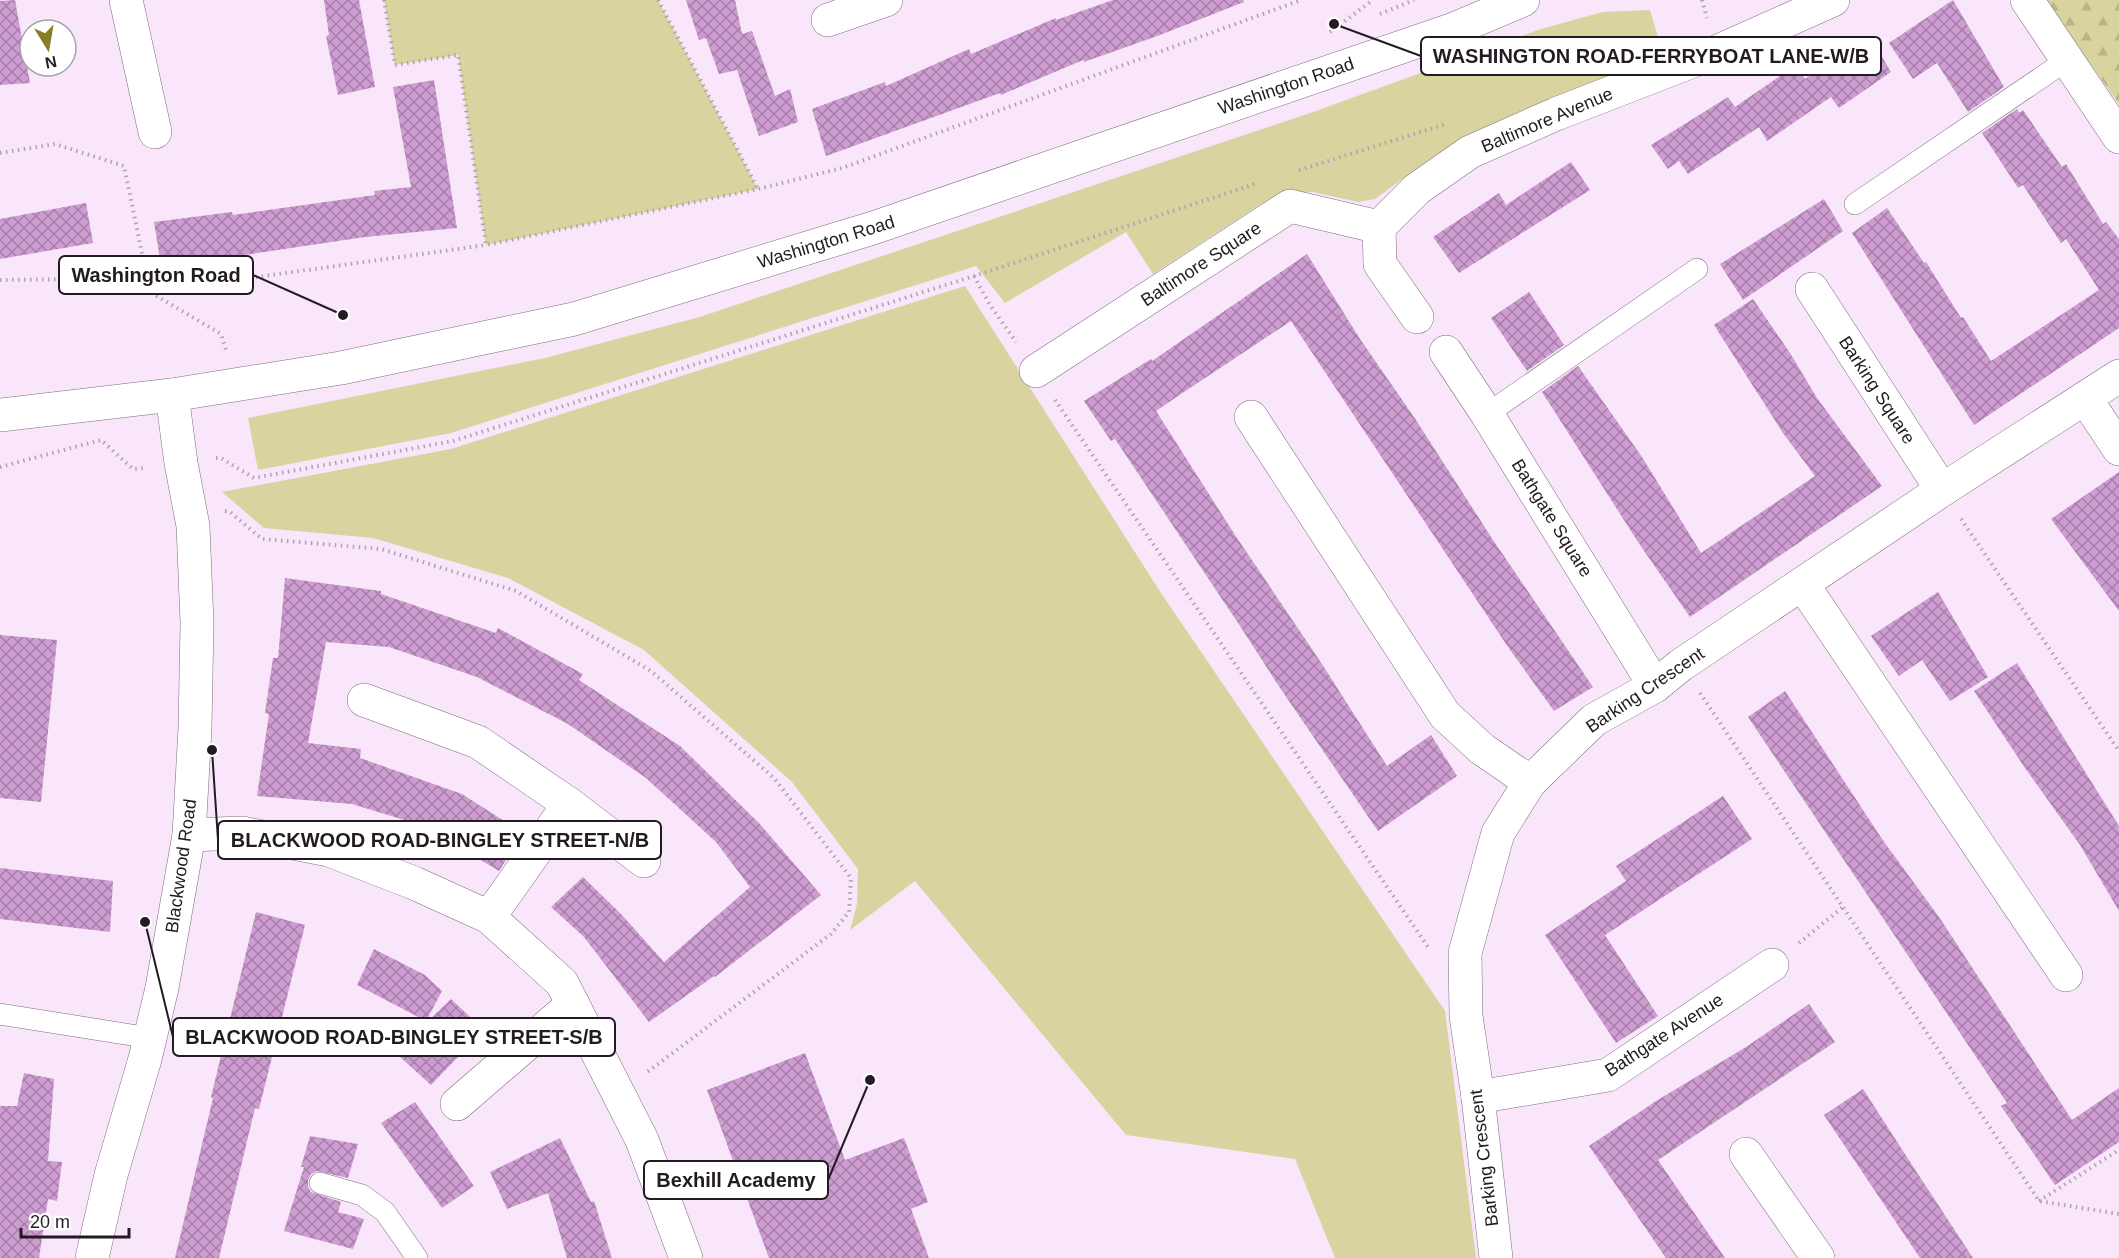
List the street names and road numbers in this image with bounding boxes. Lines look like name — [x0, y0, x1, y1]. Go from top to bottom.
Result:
street label: Washington Road — [1215, 53, 1357, 119]
street label: Baltimore Avenue — [1478, 83, 1616, 157]
street label: Washington Road — [755, 212, 897, 272]
street label: Baltimore Square — [1137, 218, 1265, 310]
street label: Barking Square — [1835, 333, 1919, 447]
street label: Bathgate Square — [1508, 455, 1596, 581]
street label: Barking Crescent — [1582, 643, 1708, 737]
street label: Blackwood Road — [162, 798, 200, 934]
street label: Bathgate Avenue — [1601, 989, 1727, 1081]
street label: Barking Crescent — [1466, 1088, 1502, 1228]

